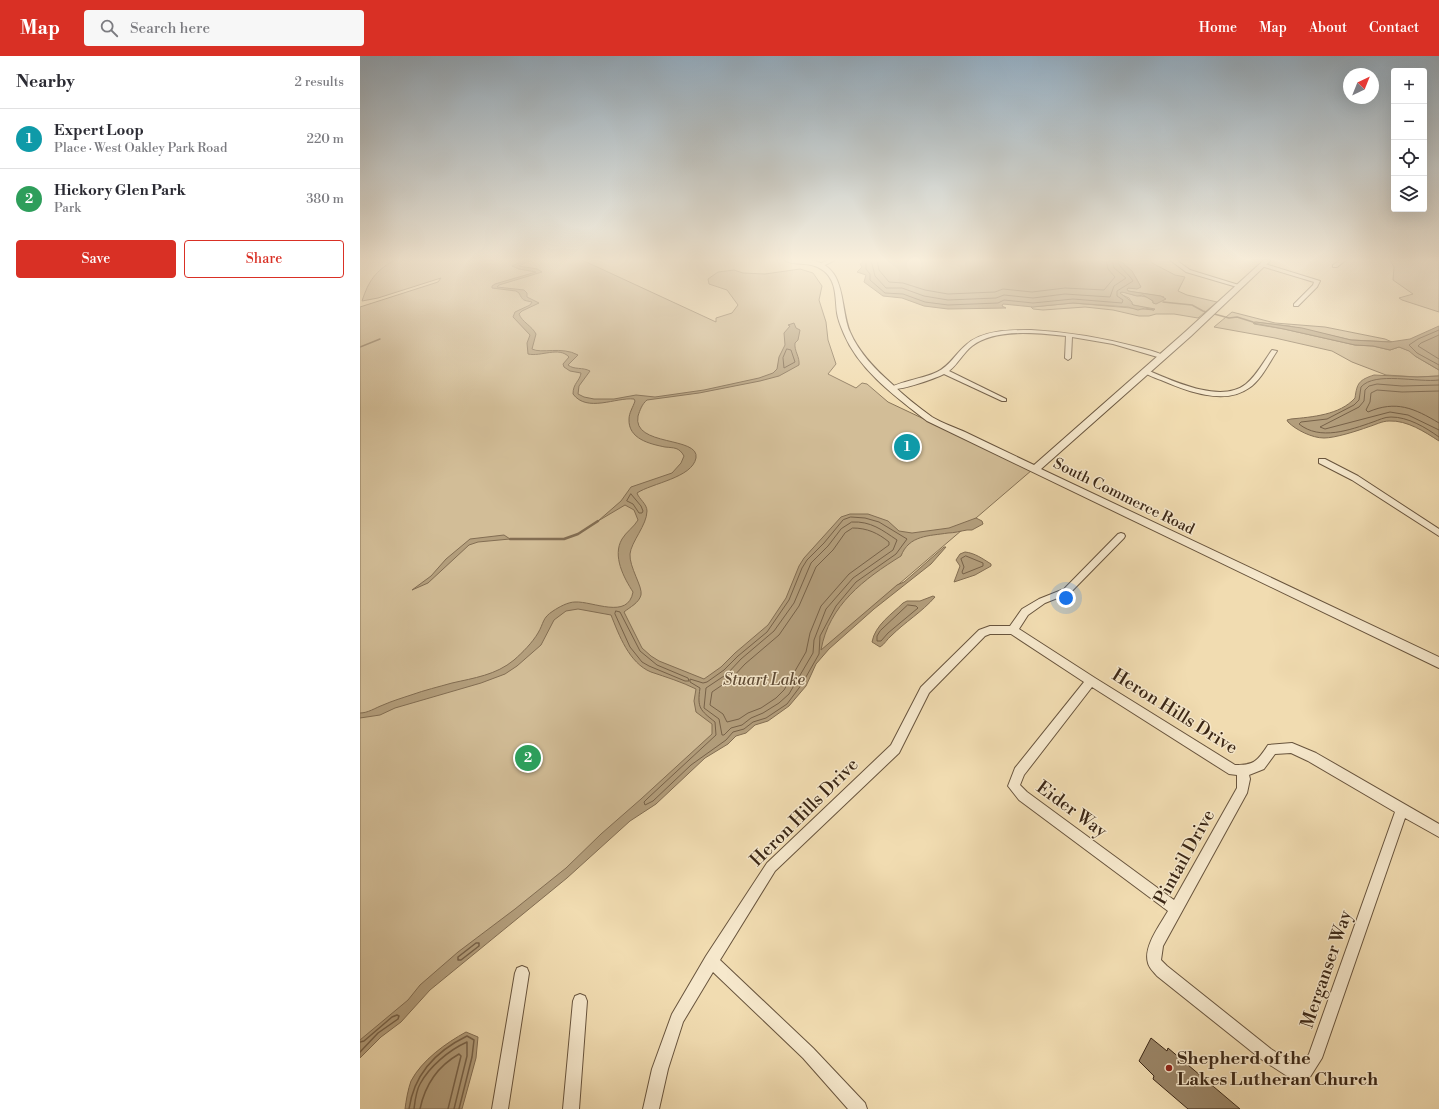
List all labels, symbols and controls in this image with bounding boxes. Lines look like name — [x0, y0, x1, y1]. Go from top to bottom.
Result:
search box — [84, 10, 364, 46]
text: Map — [20, 16, 60, 40]
icon: search — [98, 17, 120, 39]
text: Search here — [130, 19, 210, 38]
text: Home — [1199, 19, 1237, 37]
text: Map — [1259, 19, 1287, 37]
text: About — [1309, 19, 1347, 37]
text: Contact — [1369, 19, 1419, 37]
north arrow — [1343, 68, 1379, 104]
map controls — [1391, 68, 1427, 212]
button: + — [1391, 68, 1427, 104]
text: Nearby — [16, 71, 75, 93]
text: 2 results — [295, 74, 344, 90]
button: − — [1391, 104, 1427, 140]
text: Expert Loop — [54, 121, 144, 140]
text: 1 — [26, 131, 32, 147]
text: 220 m — [306, 131, 344, 147]
text: Place · West Oakley Park Road — [54, 140, 227, 156]
button: locate — [1391, 140, 1427, 176]
button: layers — [1391, 176, 1427, 212]
text: Hickory Glen Park — [54, 181, 186, 200]
text: 2 — [25, 191, 33, 207]
text: 380 m — [306, 191, 344, 207]
text: Park — [54, 200, 81, 216]
button: Save — [16, 240, 176, 278]
button: Share — [184, 240, 344, 278]
pin: 1 — [894, 432, 920, 462]
street label: South Commerce Road — [1050, 454, 1198, 539]
your location — [1056, 588, 1076, 608]
street label: Heron Hills Drive — [1108, 664, 1242, 759]
water label: Stuart Lake — [723, 670, 806, 690]
pin: 2 — [515, 743, 541, 773]
street label: Heron Hills Drive — [745, 753, 863, 871]
street label: Eider Way — [1032, 776, 1112, 843]
street label: Pintail Drive — [1149, 806, 1220, 909]
street label: Merganser Way — [1296, 907, 1357, 1031]
place label: Shepherd of the Lakes Lutheran Church — [1177, 1047, 1378, 1091]
marker: Shepherd of the Lakes Lutheran Church — [1164, 1063, 1174, 1073]

